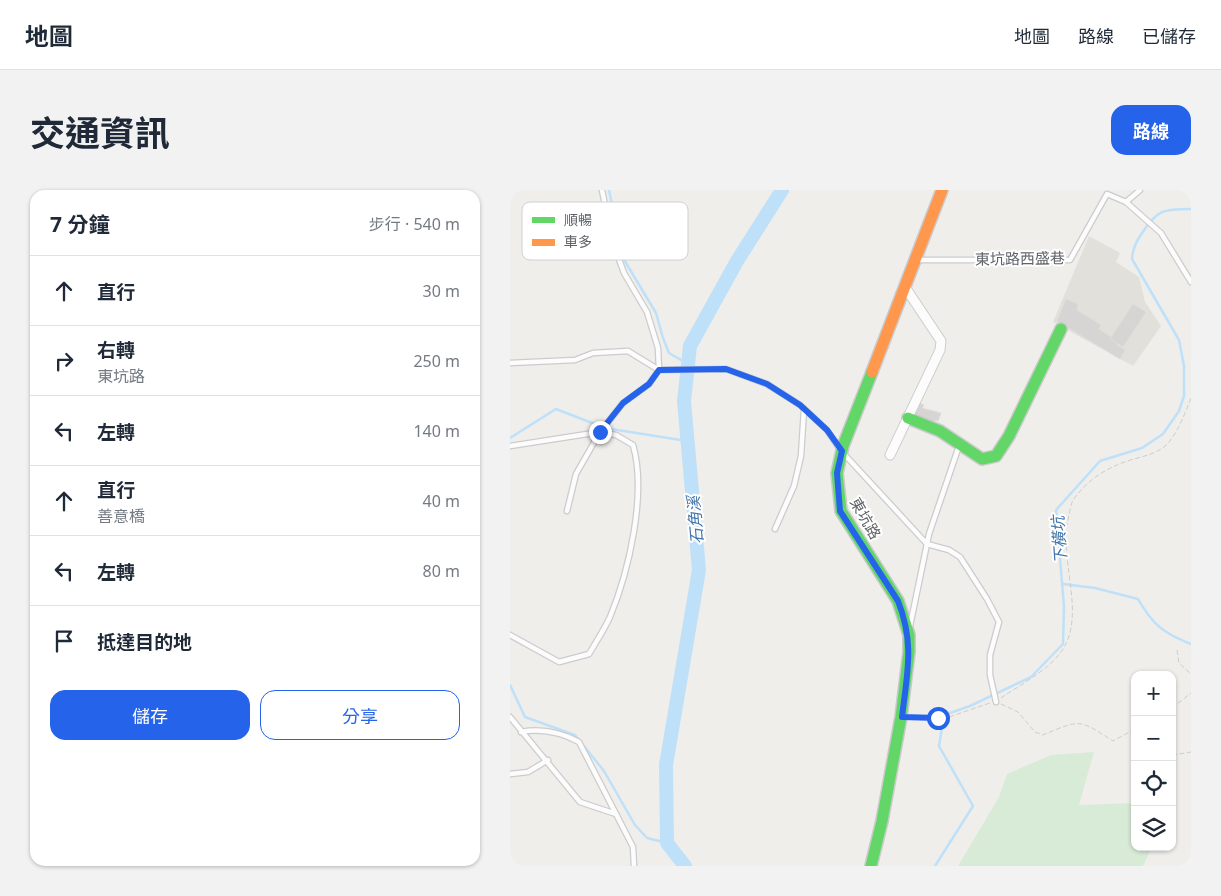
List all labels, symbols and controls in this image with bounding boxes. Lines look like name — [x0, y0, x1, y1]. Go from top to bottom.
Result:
text: 地圖 — [25, 19, 73, 52]
text: 地圖 — [1014, 24, 1050, 48]
text: 路線 — [1078, 24, 1114, 48]
text: 已儲存 — [1142, 24, 1196, 48]
button: 路線 — [1111, 105, 1191, 155]
text: 交通資訊 — [30, 109, 170, 156]
legend — [522, 202, 688, 260]
text: 7 分鐘 — [50, 210, 109, 238]
text: 順暢 — [564, 210, 592, 229]
text: 步行 · 540 m — [369, 213, 460, 235]
text: 車多 — [564, 232, 592, 251]
street label: 東坑路西盛巷 — [975, 247, 1065, 269]
icon: ahead — [50, 277, 78, 305]
text: 直行 — [97, 279, 135, 305]
text: 30 m — [423, 280, 460, 302]
text: 右轉 — [97, 337, 135, 363]
icon: right — [50, 347, 78, 375]
text: 250 m — [413, 350, 460, 372]
text: 東坑路 — [97, 365, 145, 387]
icon: left — [50, 417, 78, 445]
text: 左轉 — [97, 419, 135, 445]
text: 140 m — [413, 420, 460, 442]
route end — [589, 421, 612, 444]
text: 直行 — [97, 477, 135, 503]
icon: ahead — [50, 487, 78, 515]
text: 40 m — [423, 490, 460, 512]
water label: 石角溪 — [682, 493, 708, 545]
street label: 東坑路 — [846, 494, 886, 542]
text: 善意橋 — [97, 505, 145, 527]
water label: 下橫坑 — [1046, 513, 1072, 565]
icon: left — [50, 557, 78, 585]
text: 左轉 — [97, 559, 135, 585]
text: 80 m — [423, 560, 460, 582]
icon: arrive — [50, 627, 78, 655]
text: 抵達目的地 — [97, 629, 192, 655]
map controls — [1131, 671, 1176, 851]
button: + — [1131, 671, 1176, 716]
button: 儲存 — [50, 690, 250, 740]
button: 分享 — [260, 690, 460, 740]
route start — [927, 707, 950, 730]
button: − — [1131, 716, 1176, 761]
button: locate — [1131, 761, 1176, 806]
button: layers — [1131, 806, 1176, 851]

